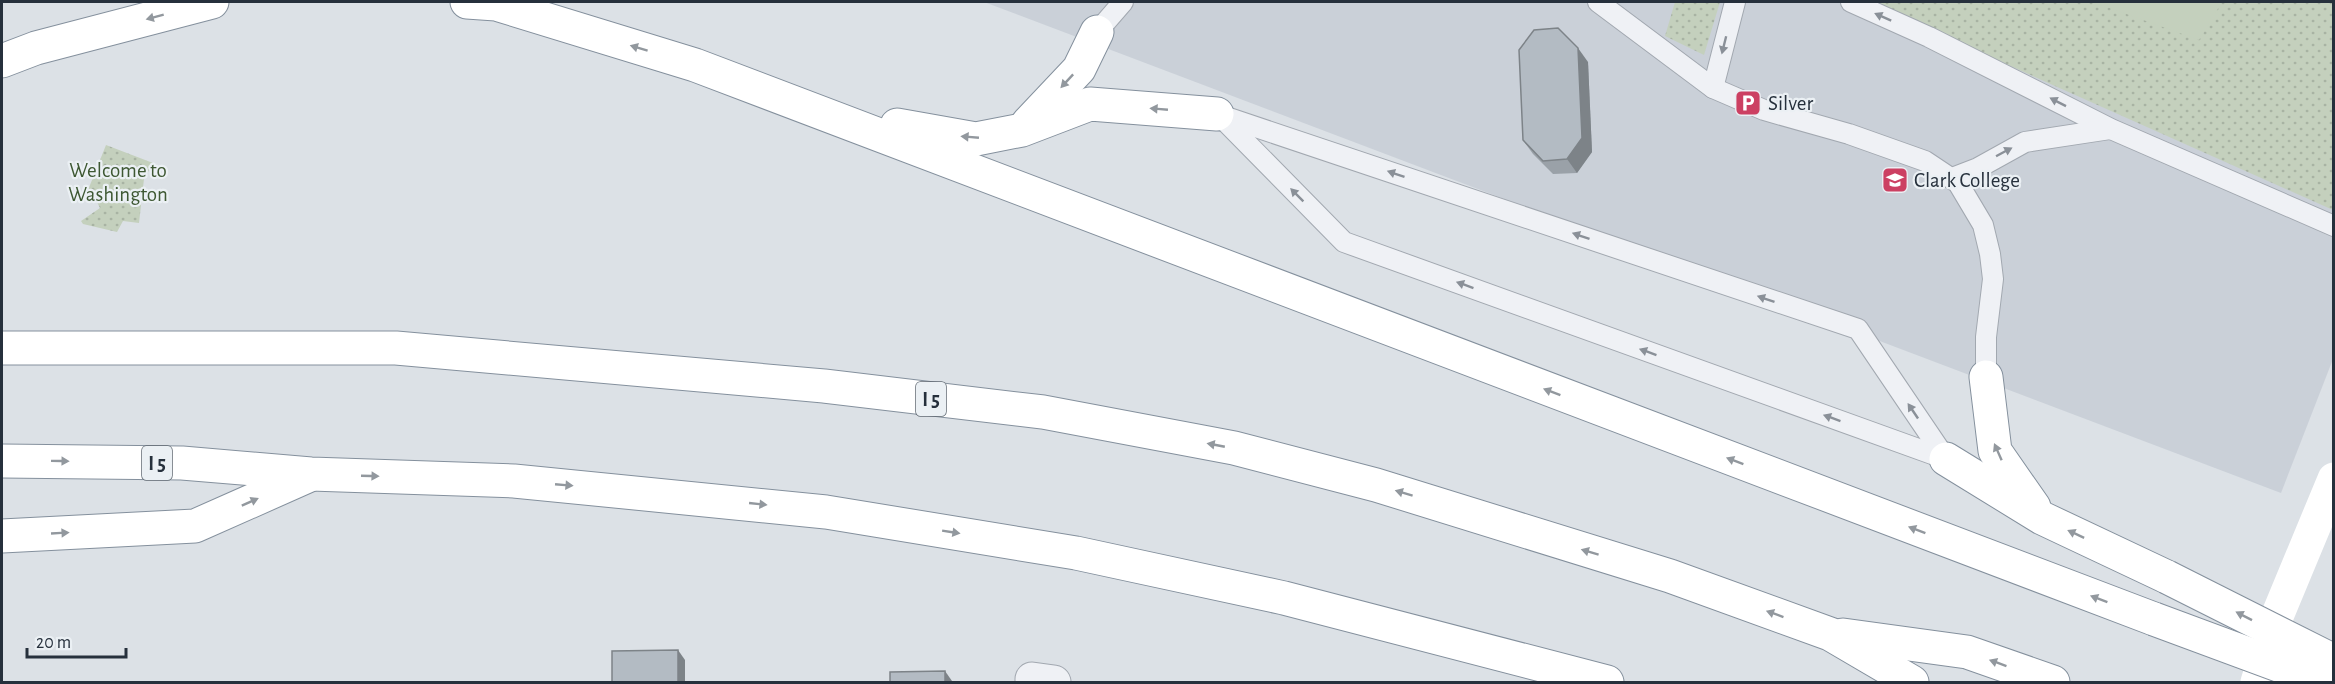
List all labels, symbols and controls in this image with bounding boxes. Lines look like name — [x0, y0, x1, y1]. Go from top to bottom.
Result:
one-way arrow — [146, 12, 165, 22]
one-way arrow — [1875, 12, 1892, 21]
one-way arrow — [1718, 36, 1728, 54]
one-way arrow — [630, 43, 648, 52]
one-way arrow — [1060, 74, 1074, 89]
parking icon: Silver — [1733, 88, 1763, 118]
place label: Silver — [1768, 93, 1813, 114]
one-way arrow — [2050, 98, 2067, 107]
one-way arrow — [1149, 104, 1168, 114]
one-way arrow — [960, 132, 979, 142]
one-way arrow — [1996, 147, 2013, 157]
park label: Welcome to Washington — [68, 160, 168, 205]
school or university icon: Clark College — [1880, 165, 1910, 195]
one-way arrow — [1387, 169, 1405, 178]
place label: Clark College — [1914, 170, 2020, 191]
one-way arrow — [1291, 188, 1305, 202]
one-way arrow — [1572, 231, 1590, 241]
one-way arrow — [1456, 280, 1474, 290]
one-way arrow — [1757, 293, 1775, 303]
one-way arrow — [1639, 346, 1657, 356]
road number: I 5 — [916, 382, 946, 416]
one-way arrow — [1543, 386, 1561, 396]
one-way arrow — [1908, 403, 1919, 419]
one-way arrow — [1822, 412, 1840, 422]
one-way arrow — [1206, 440, 1225, 449]
one-way arrow — [1993, 443, 2003, 461]
road number: I 5 — [142, 446, 172, 480]
one-way arrow — [1725, 455, 1743, 465]
one-way arrow — [50, 457, 69, 466]
one-way arrow — [360, 471, 379, 481]
one-way arrow — [555, 480, 574, 490]
one-way arrow — [1395, 488, 1413, 498]
one-way arrow — [241, 497, 258, 506]
one-way arrow — [749, 499, 768, 509]
one-way arrow — [1908, 524, 1926, 534]
one-way arrow — [50, 528, 69, 538]
one-way arrow — [942, 528, 961, 537]
one-way arrow — [2068, 530, 2085, 539]
one-way arrow — [1581, 546, 1599, 556]
one-way arrow — [2090, 593, 2108, 603]
one-way arrow — [1766, 608, 1784, 618]
one-way arrow — [2235, 611, 2252, 620]
scale bar — [27, 621, 126, 659]
text: 20 m — [36, 634, 71, 652]
one-way arrow — [1989, 657, 2007, 667]

